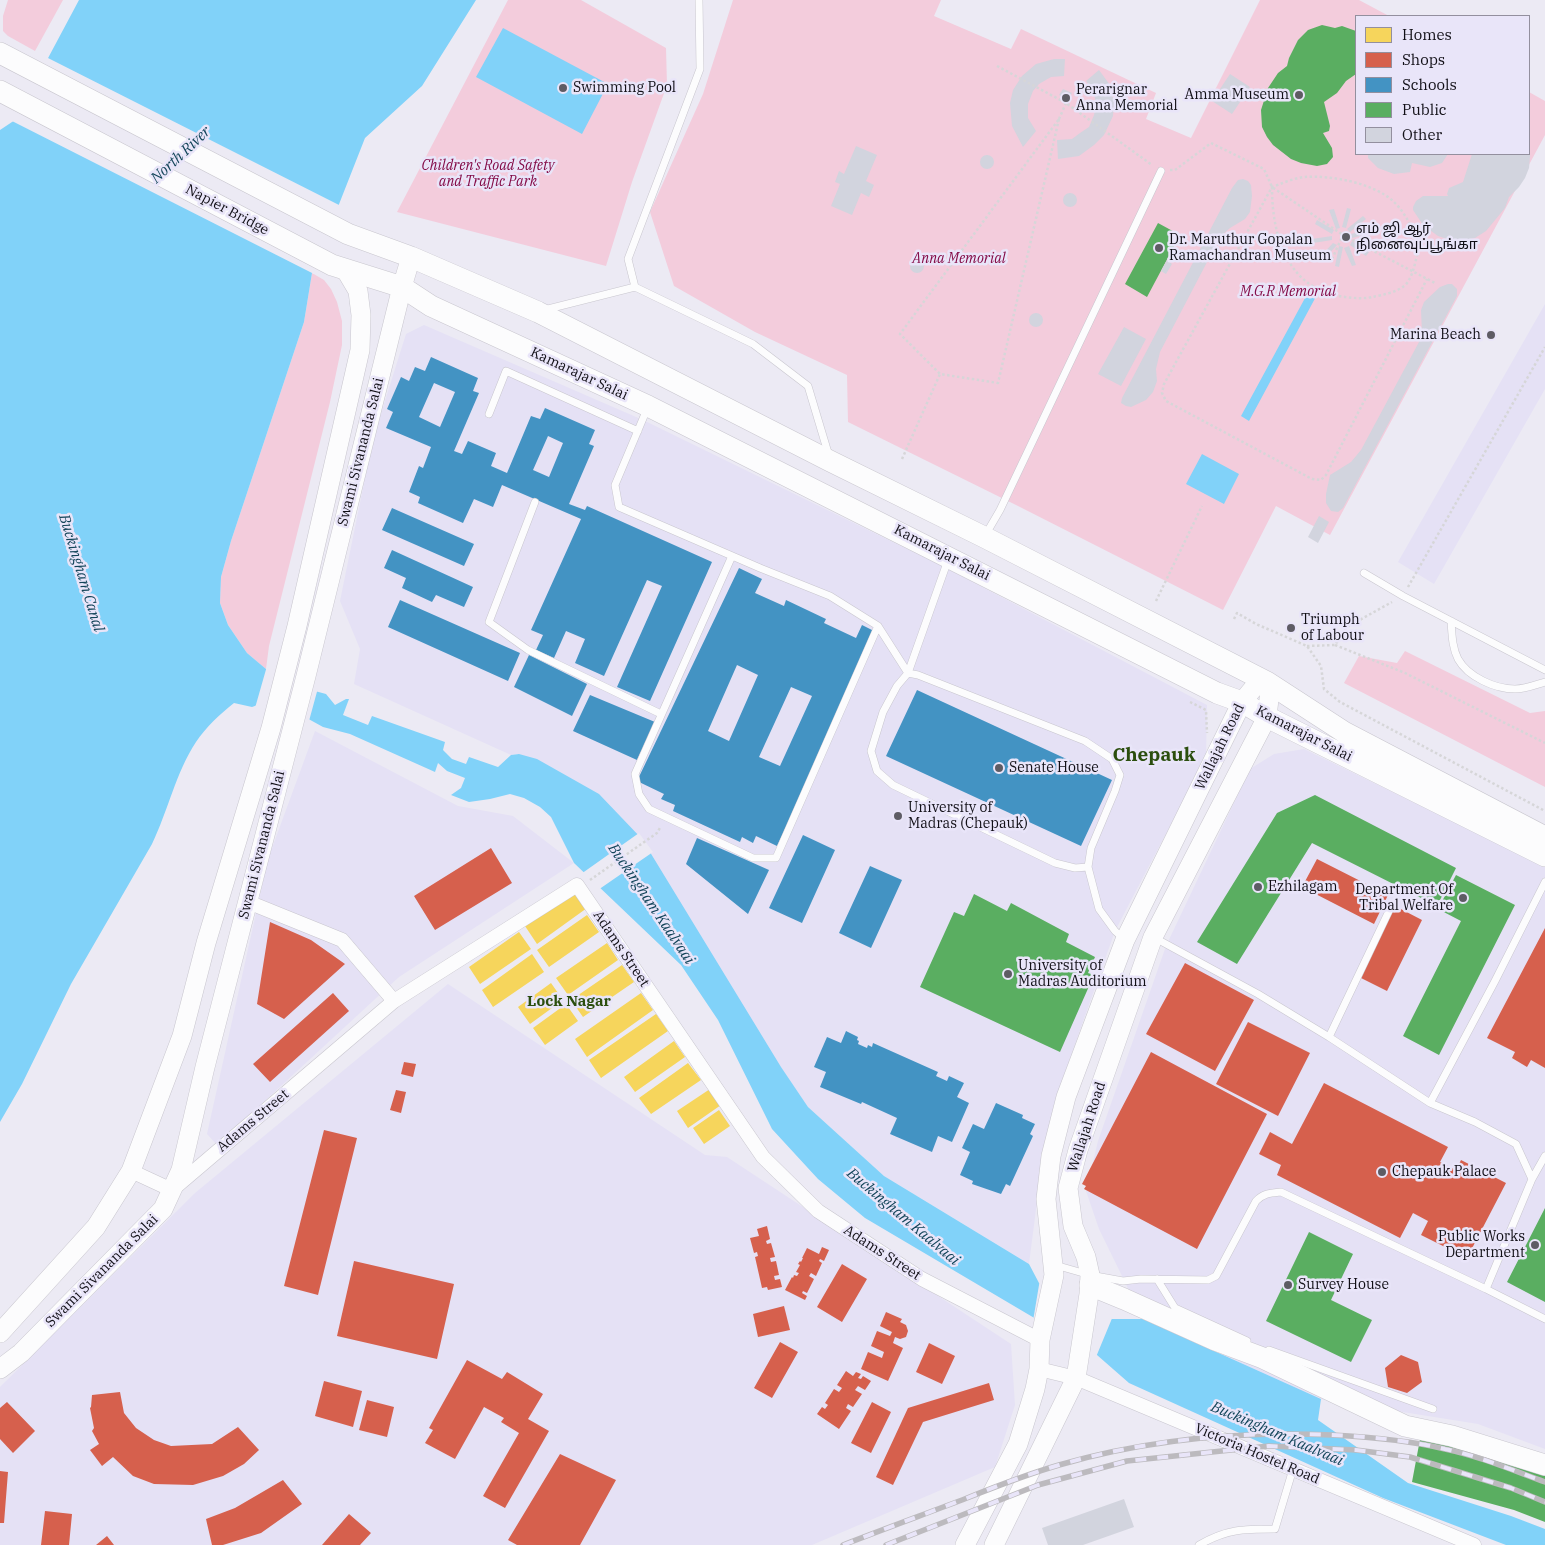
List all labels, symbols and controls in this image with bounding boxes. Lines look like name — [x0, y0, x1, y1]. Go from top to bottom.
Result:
legend — [1355, 15, 1530, 155]
text: Homes — [1402, 25, 1452, 44]
text: Shops — [1402, 50, 1445, 69]
text: Schools — [1402, 75, 1457, 94]
place label: Swimming Pool — [573, 80, 676, 96]
marker: Swimming Pool — [557, 82, 569, 94]
place label: Perarignar Anna Memorial — [1076, 82, 1178, 114]
place label: Amma Museum — [1185, 87, 1289, 103]
marker: Amma Museum — [1293, 89, 1305, 101]
marker: Perarignar Anna Memorial — [1060, 92, 1072, 104]
text: Public — [1402, 100, 1447, 119]
water label: North River — [147, 123, 215, 187]
text: Other — [1402, 125, 1442, 144]
park label: Children's Road Safety and Traffic Park — [422, 158, 554, 190]
street label: Napier Bridge — [182, 181, 272, 239]
place label: எம் ஜி ஆர் நினைவுப்பூங்கா — [1356, 221, 1478, 253]
marker: எம் ஜி ஆர் நினைவுப்பூங்கா — [1340, 231, 1352, 243]
place label: Dr. Maruthur Gopalan Ramachandran Museum — [1169, 232, 1331, 264]
marker: Dr. Maruthur Gopalan Ramachandran Museum — [1153, 242, 1165, 254]
park label: Anna Memorial — [912, 251, 1006, 267]
park label: M.G.R Memorial — [1240, 284, 1336, 300]
place label: Marina Beach — [1390, 327, 1481, 343]
marker: Marina Beach — [1485, 329, 1497, 341]
street label: Kamarajar Salai — [528, 344, 630, 404]
street label: Swami Sivananda Salai — [334, 376, 388, 528]
water label: Buckingham Canal — [55, 512, 107, 634]
street label: Kamarajar Salai — [891, 522, 993, 584]
place label: Triumph of Labour — [1301, 612, 1364, 644]
marker: Triumph of Labour — [1285, 622, 1297, 634]
street label: Wallajah Road — [1192, 701, 1248, 793]
street label: Kamarajar Salai — [1253, 703, 1355, 765]
district label: Chepauk — [1113, 745, 1195, 767]
place label: Senate House — [1009, 760, 1099, 776]
marker: Senate House — [993, 762, 1005, 774]
street label: Swami Sivananda Salai — [235, 769, 289, 921]
place label: University of Madras (Chepauk) — [908, 800, 1028, 832]
marker: University of Madras (Chepauk) — [892, 810, 904, 822]
water label: Buckingham Kaalvaai — [604, 840, 698, 968]
place label: Ezhilagam — [1268, 879, 1338, 895]
marker: Ezhilagam — [1252, 881, 1264, 893]
place label: Department Of Tribal Welfare — [1355, 882, 1453, 914]
marker: Department Of Tribal Welfare — [1457, 892, 1469, 904]
street label: Adams Street — [589, 908, 653, 990]
place label: University of Madras Auditorium — [1018, 958, 1147, 990]
marker: University of Madras Auditorium — [1002, 968, 1014, 980]
district label: Lock Nagar — [527, 993, 611, 1011]
street label: Wallajah Road — [1065, 1080, 1109, 1174]
street label: Adams Street — [214, 1086, 292, 1156]
place label: Chepauk Palace — [1392, 1164, 1496, 1180]
water label: Buckingham Kaalvaai — [843, 1165, 963, 1269]
marker: Chepauk Palace — [1376, 1166, 1388, 1178]
street label: Swami Sivananda Salai — [42, 1211, 162, 1331]
street label: Adams Street — [840, 1222, 924, 1284]
place label: Public Works Department — [1438, 1229, 1525, 1262]
marker: Public Works Department — [1529, 1239, 1541, 1251]
place label: Survey House — [1298, 1277, 1389, 1293]
marker: Survey House — [1282, 1279, 1294, 1291]
water label: Buckingham Kaalvaai — [1208, 1398, 1346, 1470]
street label: Victoria Hostel Road — [1192, 1420, 1322, 1488]

